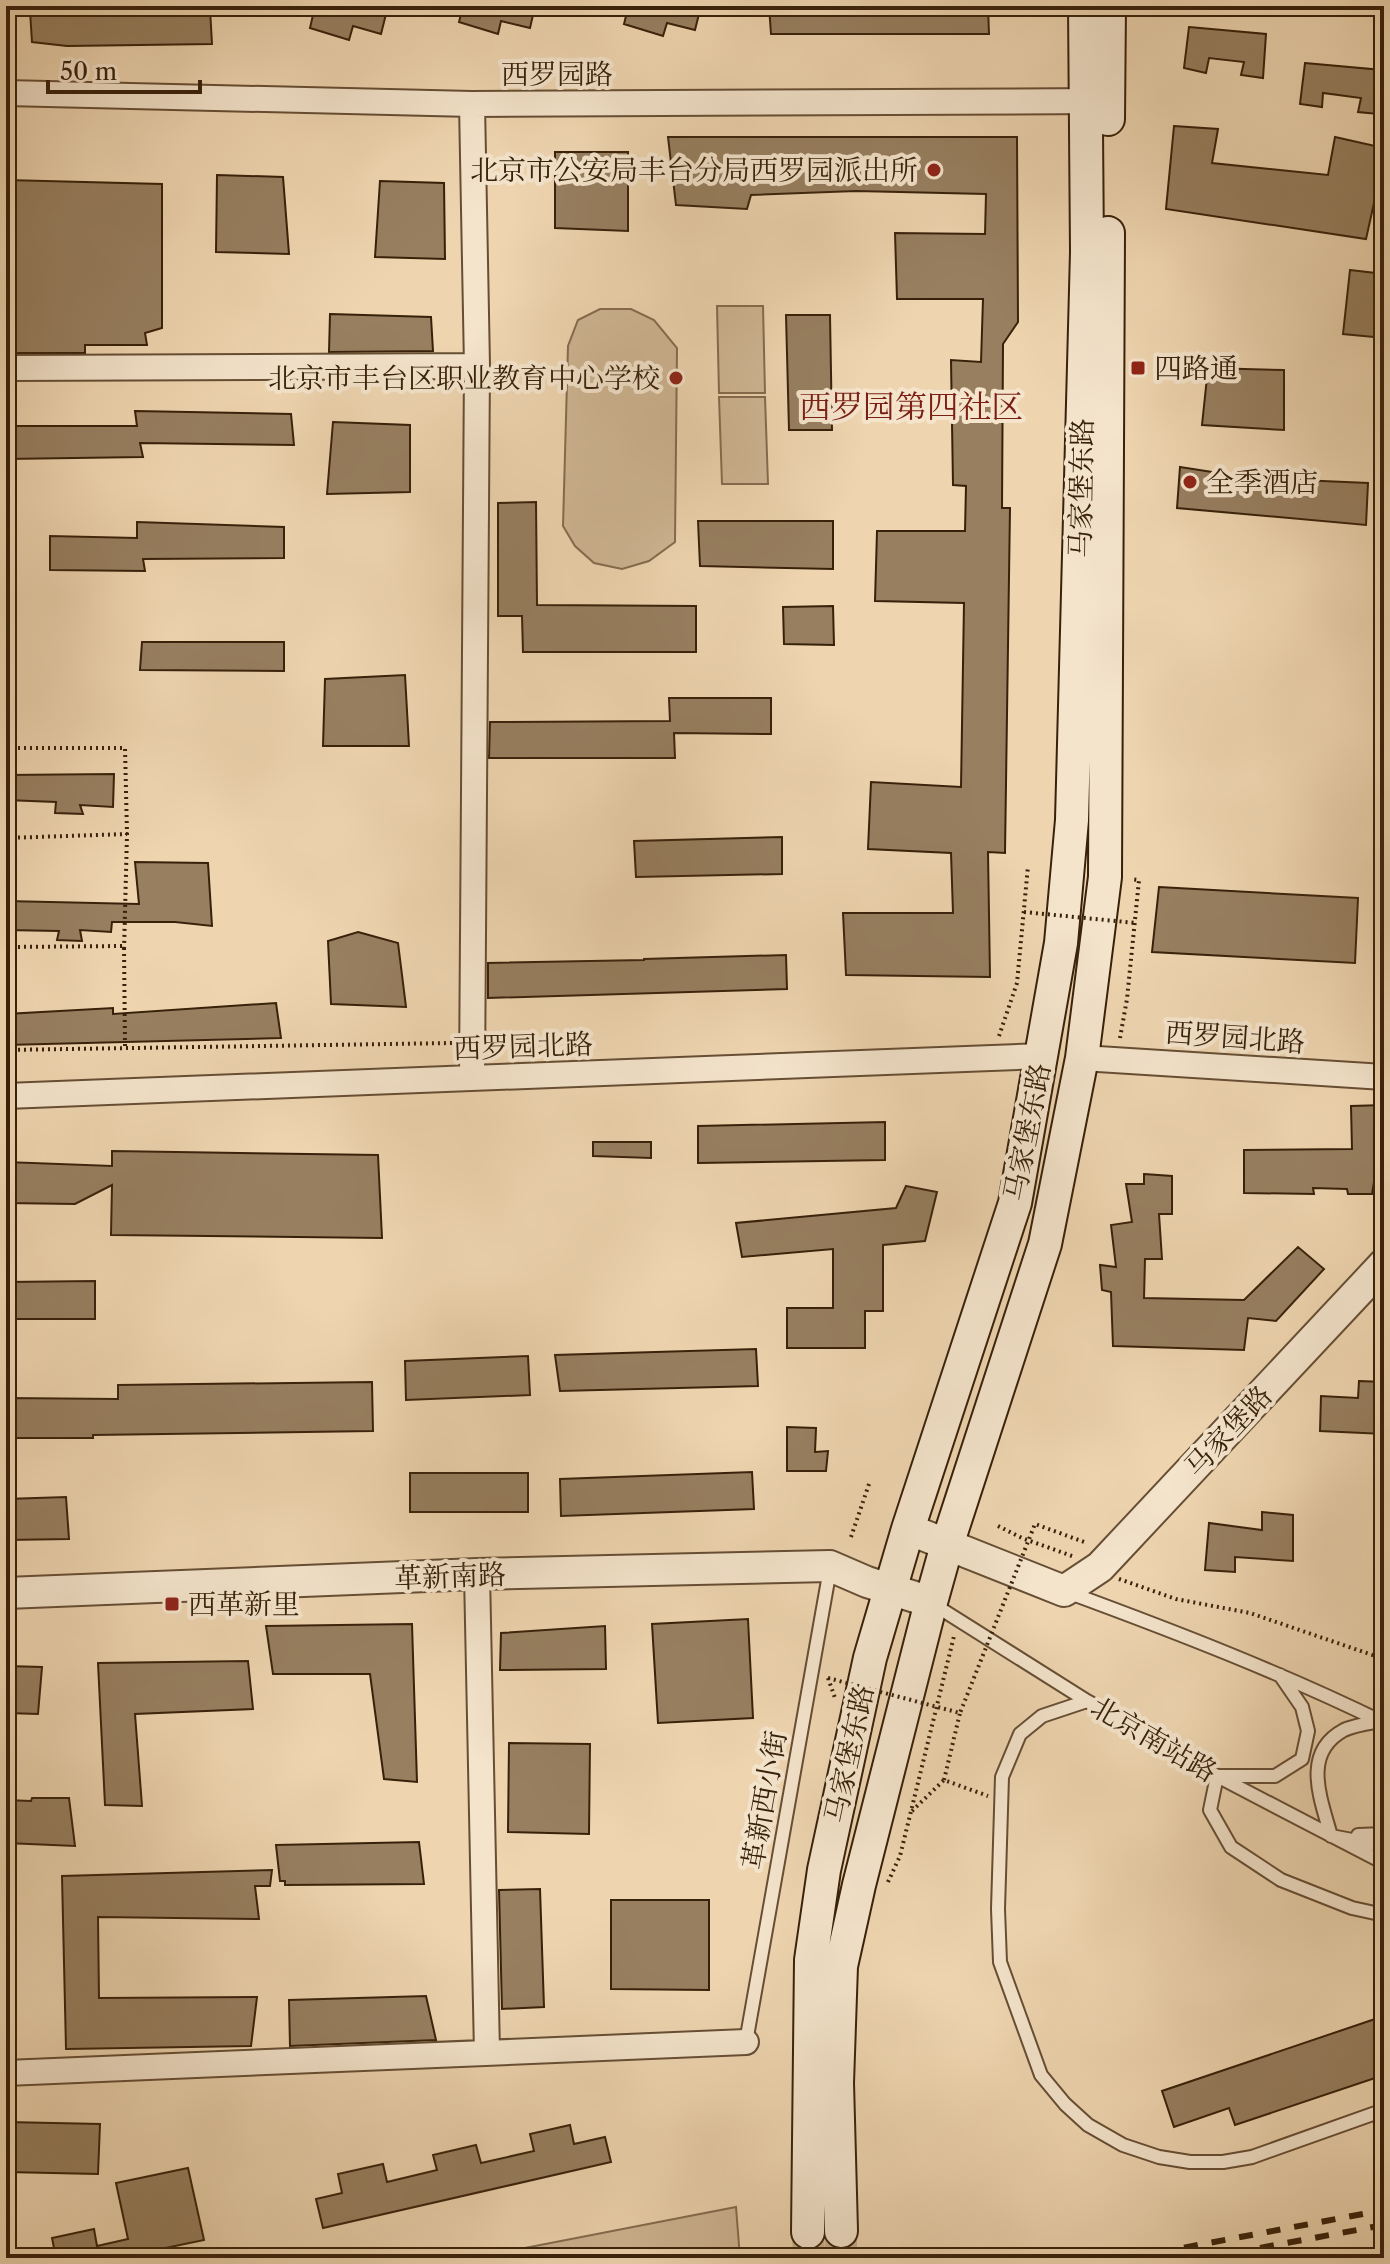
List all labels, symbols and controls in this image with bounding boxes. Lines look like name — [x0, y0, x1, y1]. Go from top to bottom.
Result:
scale bar — [48, 44, 200, 94]
text: 50 m — [60, 57, 117, 86]
street label: 西罗园路 — [501, 57, 613, 91]
place label: 北京市公安局丰台分局西罗园派出所 — [470, 153, 918, 187]
marker: 北京市公安局丰台分局西罗园派出所 — [925, 161, 943, 179]
place label: 四路通 — [1154, 351, 1238, 385]
marker: 四路通 — [1129, 359, 1147, 377]
place label: 北京市丰台区职业教育中心学校 — [268, 361, 660, 395]
marker: 北京市丰台区职业教育中心学校 — [667, 369, 685, 387]
district label: 西罗园第四社区 — [799, 387, 1023, 426]
street label: 马家堡东路 — [1063, 418, 1099, 558]
place label: 全季酒店 — [1206, 465, 1318, 499]
marker: 全季酒店 — [1181, 473, 1199, 491]
street label: 西罗园北路 — [1164, 1015, 1306, 1059]
street label: 西罗园北路 — [452, 1027, 594, 1065]
street label: 马家堡东路 — [997, 1060, 1057, 1204]
street label: 马家堡路 — [1177, 1378, 1279, 1484]
street label: 革新南路 — [393, 1557, 507, 1595]
place label: 西革新里 — [188, 1587, 300, 1621]
marker: 西革新里 — [163, 1595, 181, 1613]
street label: 马家堡东路 — [818, 1682, 880, 1826]
street label: 北京南站路 — [1085, 1689, 1223, 1789]
street label: 革新西小街 — [735, 1728, 793, 1872]

